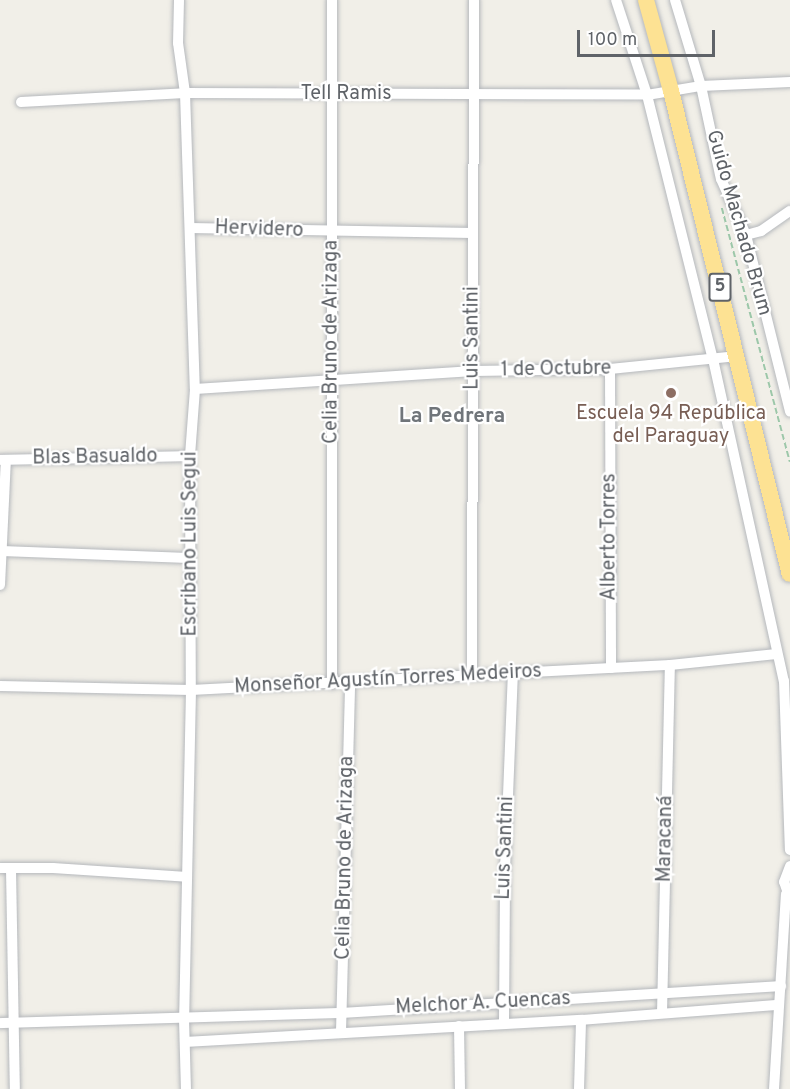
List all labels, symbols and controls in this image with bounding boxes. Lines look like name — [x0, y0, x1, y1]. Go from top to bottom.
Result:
scale bar — [580, 18, 718, 56]
text: 100 m — [588, 29, 637, 52]
street label: Tell Ramis — [300, 82, 392, 106]
street label: Guido Machado Brum — [700, 127, 776, 319]
street label: Hervidero — [214, 216, 304, 244]
street label: Celia Bruno de Arizaga — [320, 240, 344, 444]
road number: 5 — [708, 272, 732, 302]
street label: Luis Santini — [461, 286, 485, 390]
street label: 1 de Octubre — [501, 357, 611, 383]
marker: Escuela 94 República del Paraguay — [664, 386, 678, 400]
place label: Escuela 94 República del Paraguay — [576, 402, 766, 449]
district label: La Pedrera — [399, 404, 505, 430]
street label: Blas Basualdo — [32, 445, 158, 471]
street label: Escribano Luis Segui — [179, 451, 203, 637]
street label: Alberto Torres — [598, 473, 622, 601]
street label: Monseñor Agustín Torres Medeiros — [233, 660, 543, 700]
street label: Celia Bruno de Arizaga — [332, 755, 360, 961]
street label: Maracaná — [653, 795, 679, 883]
street label: Luis Santini — [492, 796, 520, 900]
street label: Melchor A. Cuencas — [394, 987, 572, 1021]

